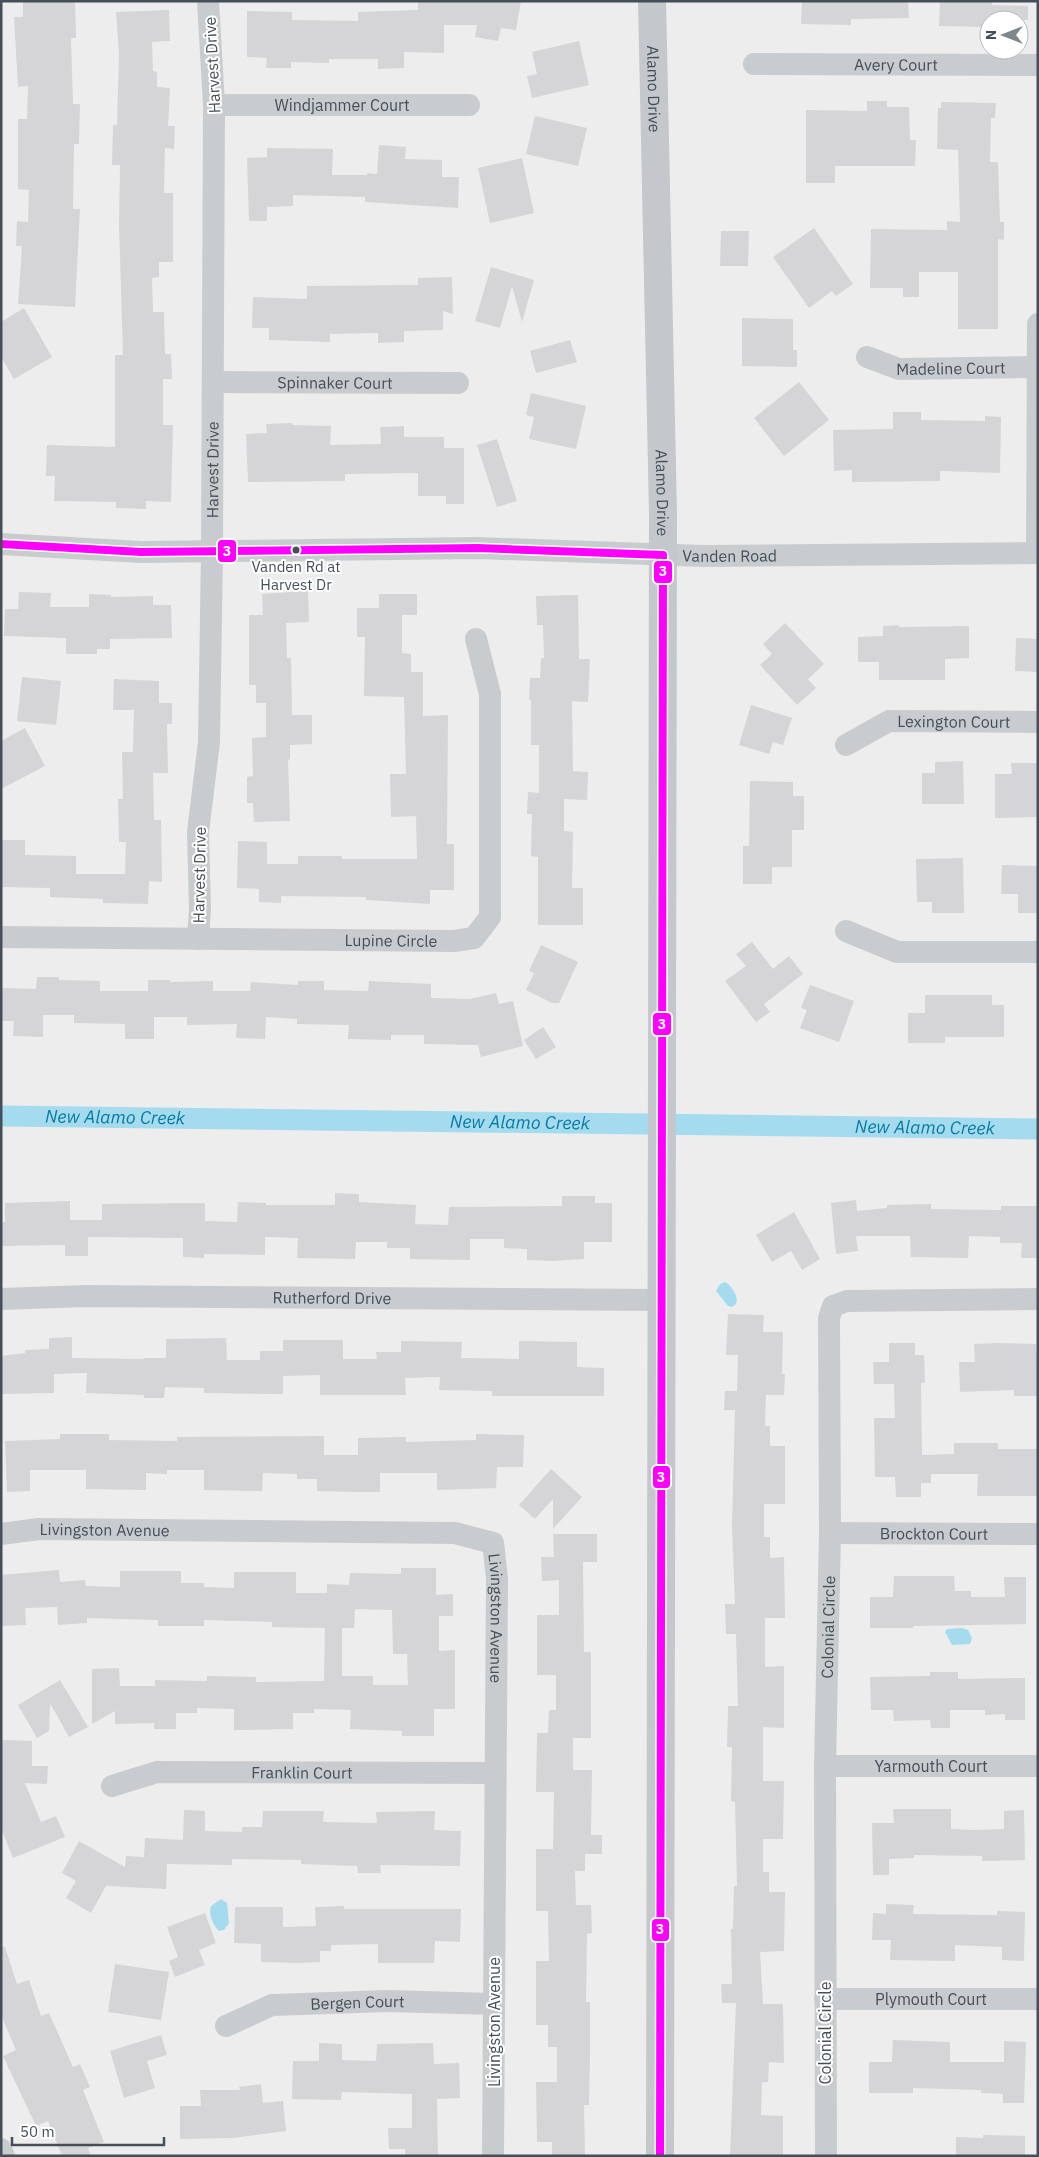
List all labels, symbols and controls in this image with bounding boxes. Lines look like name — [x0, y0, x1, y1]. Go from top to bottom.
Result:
north arrow — [979, 10, 1029, 60]
street label: Harvest Drive — [199, 16, 225, 114]
text: N — [982, 30, 1000, 40]
street label: Alamo Drive — [643, 45, 665, 133]
street label: Avery Court — [854, 54, 938, 75]
street label: Windjammer Court — [274, 95, 410, 115]
street label: Madeline Court — [896, 357, 1006, 379]
street label: Spinnaker Court — [277, 372, 393, 393]
street label: Harvest Drive — [202, 421, 223, 518]
street label: Alamo Drive — [652, 449, 673, 537]
line badge: 3 — [217, 539, 237, 563]
text: 3 — [223, 542, 231, 560]
marker: Vanden Rd at Harvest Dr — [291, 545, 301, 555]
street label: Vanden Road — [682, 545, 777, 566]
place label: Vanden Rd at Harvest Dr — [251, 557, 341, 594]
line badge: 3 — [653, 560, 673, 584]
text: 3 — [659, 562, 667, 580]
street label: Lexington Court — [897, 711, 1010, 732]
street label: Harvest Drive — [188, 826, 210, 923]
street label: Lupine Circle — [344, 930, 438, 951]
line badge: 3 — [652, 1012, 672, 1036]
text: 3 — [658, 1015, 666, 1033]
water label: New Alamo Creek — [45, 1105, 186, 1129]
water label: New Alamo Creek — [450, 1110, 591, 1134]
water label: New Alamo Creek — [855, 1115, 996, 1139]
street label: Rutherford Drive — [272, 1287, 392, 1308]
line badge: 3 — [652, 1465, 671, 1489]
text: 3 — [657, 1468, 665, 1486]
street label: Livingston Avenue — [40, 1519, 170, 1540]
street label: Brockton Court — [880, 1523, 988, 1544]
street label: Livingston Avenue — [484, 1552, 507, 1683]
street label: Colonial Circle — [817, 1575, 839, 1679]
street label: Yarmouth Court — [874, 1756, 988, 1776]
street label: Franklin Court — [251, 1762, 353, 1783]
line badge: 3 — [651, 1918, 670, 1942]
text: 3 — [656, 1920, 664, 1938]
street label: Livingston Avenue — [484, 1957, 504, 2087]
street label: Colonial Circle — [815, 1981, 835, 2084]
street label: Plymouth Court — [875, 1989, 987, 2009]
street label: Bergen Court — [310, 1991, 405, 2014]
scale bar — [12, 2114, 165, 2146]
text: 50 m — [20, 2122, 55, 2141]

